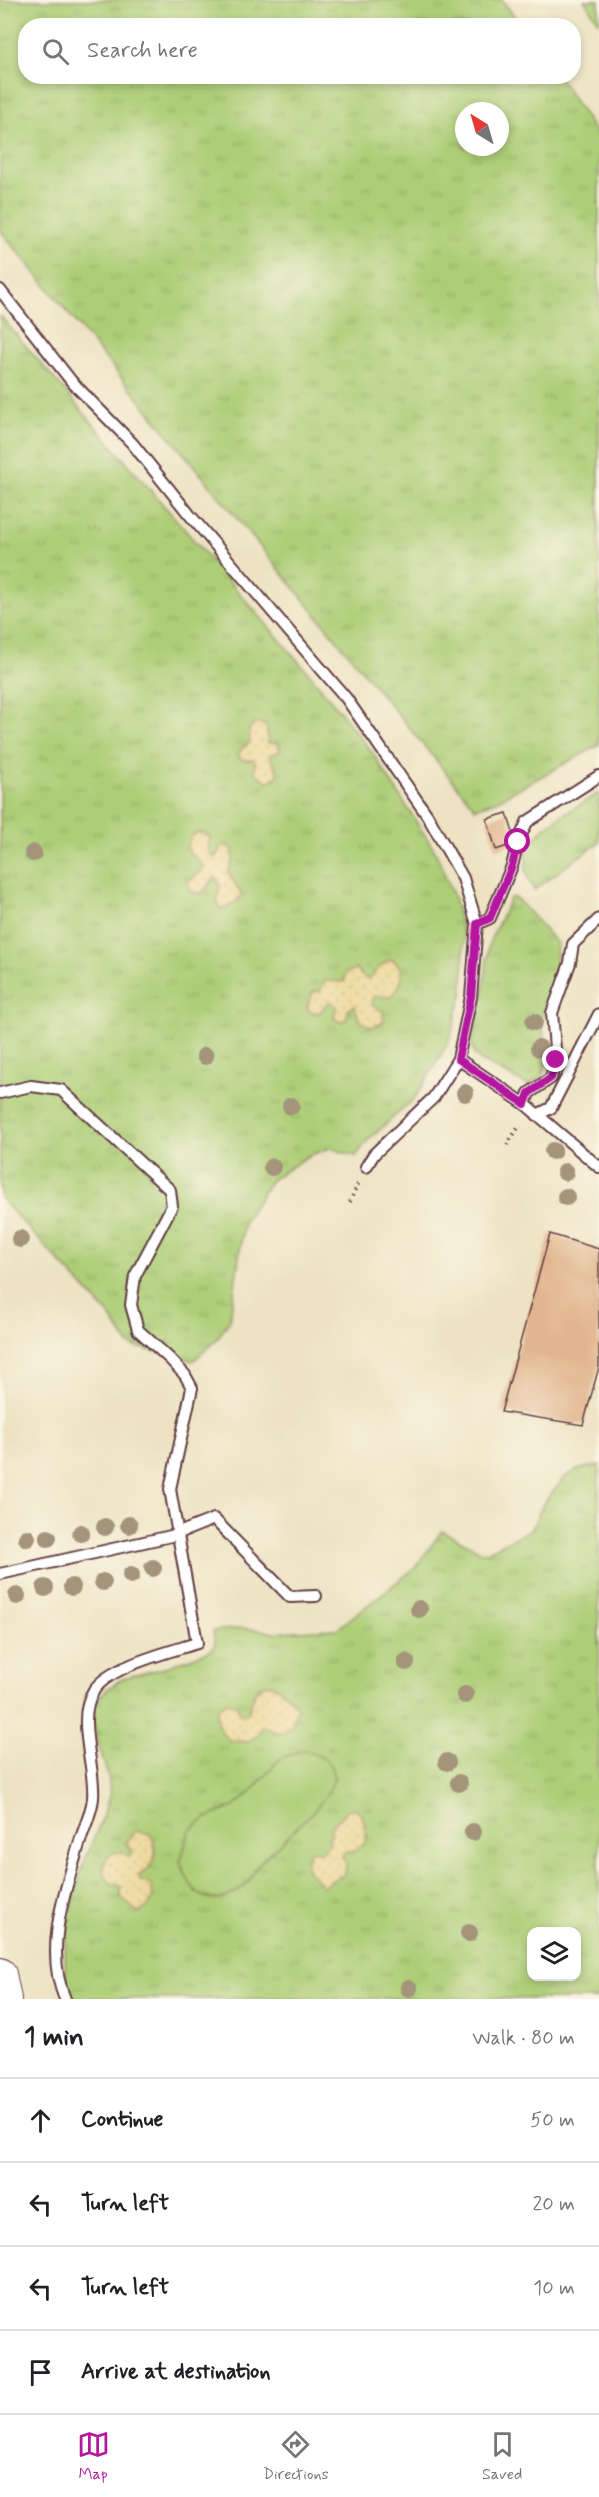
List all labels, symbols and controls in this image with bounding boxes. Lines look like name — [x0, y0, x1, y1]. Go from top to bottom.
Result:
search box — [18, 18, 581, 84]
icon: search — [39, 35, 72, 68]
text: Search here — [87, 37, 198, 65]
north arrow — [455, 102, 509, 156]
route start — [504, 828, 530, 854]
route end — [542, 1046, 568, 1072]
map controls — [527, 1927, 581, 1981]
button: layers — [527, 1927, 581, 1981]
text: 1 min — [24, 2021, 84, 2055]
text: Walk · 80 m — [472, 2025, 575, 2052]
icon: ahead — [24, 2104, 57, 2137]
text: Continue — [81, 2106, 163, 2134]
text: 50 m — [530, 2107, 575, 2134]
icon: left — [24, 2188, 57, 2221]
text: Turn left — [81, 2190, 169, 2218]
text: 20 m — [532, 2191, 575, 2218]
icon: left — [24, 2272, 57, 2305]
text: Turn left — [81, 2274, 169, 2302]
text: 10 m — [533, 2275, 575, 2302]
icon: arrive — [24, 2356, 57, 2389]
text: Arrive at destination — [81, 2358, 271, 2386]
tab: Map — [77, 2428, 110, 2485]
tab: Directions — [263, 2428, 329, 2485]
tab: Saved — [482, 2428, 522, 2485]

